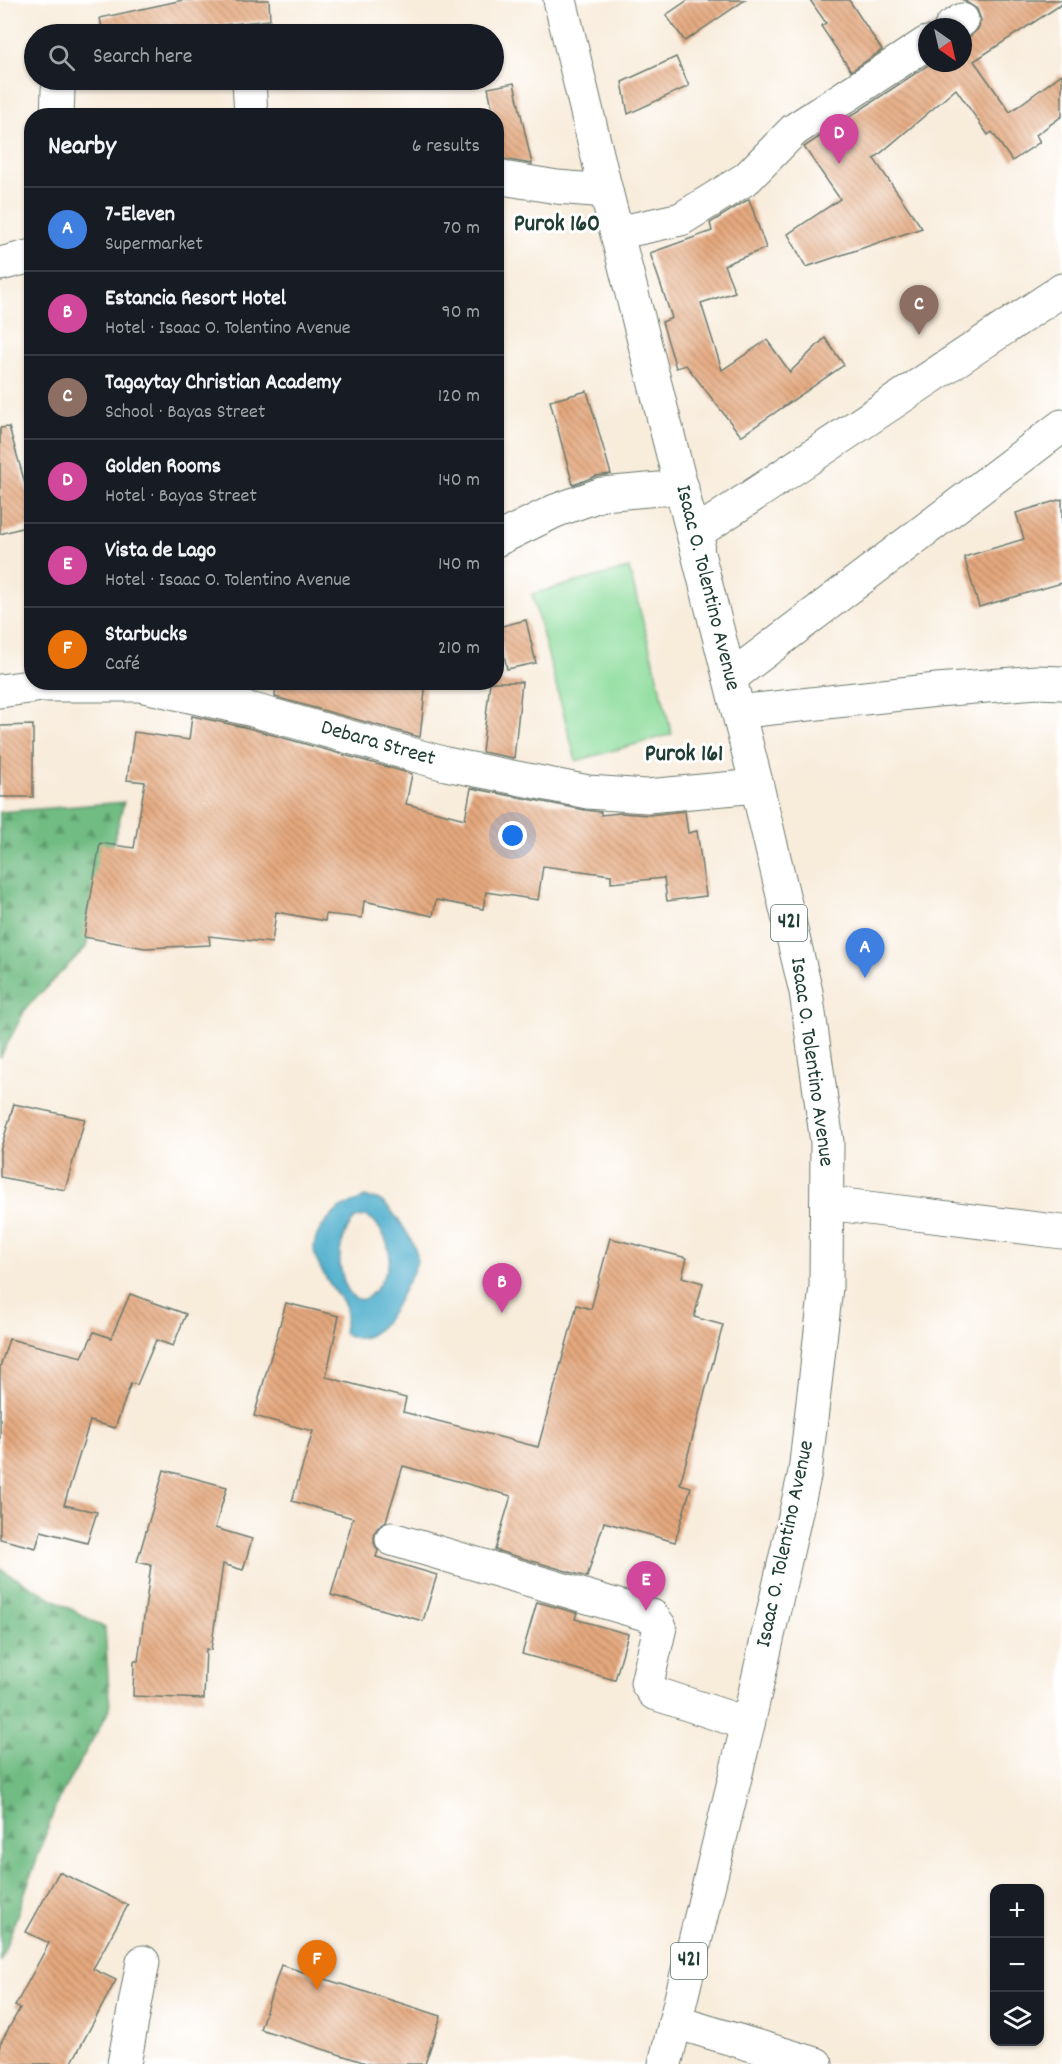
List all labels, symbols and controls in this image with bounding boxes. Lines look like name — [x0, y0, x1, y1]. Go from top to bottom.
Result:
north arrow — [918, 18, 972, 72]
search box — [24, 24, 504, 90]
icon: search — [45, 41, 78, 74]
text: Search here — [93, 42, 192, 73]
pin: D — [820, 114, 858, 164]
text: Nearby — [48, 129, 116, 166]
text: 6 results — [412, 133, 480, 161]
text: 7-Eleven — [105, 200, 175, 231]
district label: Purok 160 — [514, 208, 600, 242]
text: A — [62, 215, 73, 243]
text: 70 m — [443, 215, 480, 243]
text: Supermarket — [105, 231, 203, 259]
text: Estancia Resort Hotel — [105, 284, 286, 315]
pin: C — [900, 286, 938, 335]
text: B — [63, 299, 72, 327]
text: 90 m — [442, 299, 480, 327]
text: Hotel · Isaac O. Tolentino Avenue — [105, 315, 351, 343]
text: Tagaytay Christian Academy — [105, 368, 341, 399]
text: C — [63, 383, 72, 411]
text: 120 m — [438, 383, 480, 411]
text: School · Bayas Street — [105, 399, 265, 427]
text: Golden Rooms — [105, 452, 221, 483]
text: D — [62, 467, 73, 495]
text: 140 m — [438, 467, 480, 495]
street label: Isaac O. Tolentino Avenue — [666, 482, 748, 694]
text: Hotel · Bayas Street — [105, 483, 257, 511]
text: Vista de Lago — [105, 536, 216, 567]
text: E — [63, 551, 72, 579]
text: 140 m — [438, 551, 480, 579]
text: Hotel · Isaac O. Tolentino Avenue — [105, 567, 351, 595]
text: Starbucks — [105, 620, 187, 651]
text: F — [63, 635, 72, 663]
text: 210 m — [438, 635, 480, 663]
text: Café — [105, 651, 140, 679]
street label: Debara Street — [317, 713, 439, 775]
district label: Purok 161 — [645, 738, 723, 772]
your location — [498, 821, 527, 850]
road number: 421 — [771, 905, 807, 941]
pin: A — [846, 928, 884, 978]
street label: Isaac O. Tolentino Avenue — [781, 955, 841, 1169]
pin: B — [482, 1264, 522, 1313]
street label: Isaac O. Tolentino Avenue — [749, 1438, 823, 1650]
pin: E — [626, 1562, 666, 1611]
map controls — [990, 1884, 1044, 2046]
button: + — [990, 1884, 1044, 1938]
button: − — [990, 1938, 1044, 1992]
pin: F — [298, 1940, 336, 1990]
road number: 421 — [671, 1943, 707, 1979]
button: layers — [990, 1992, 1044, 2046]

